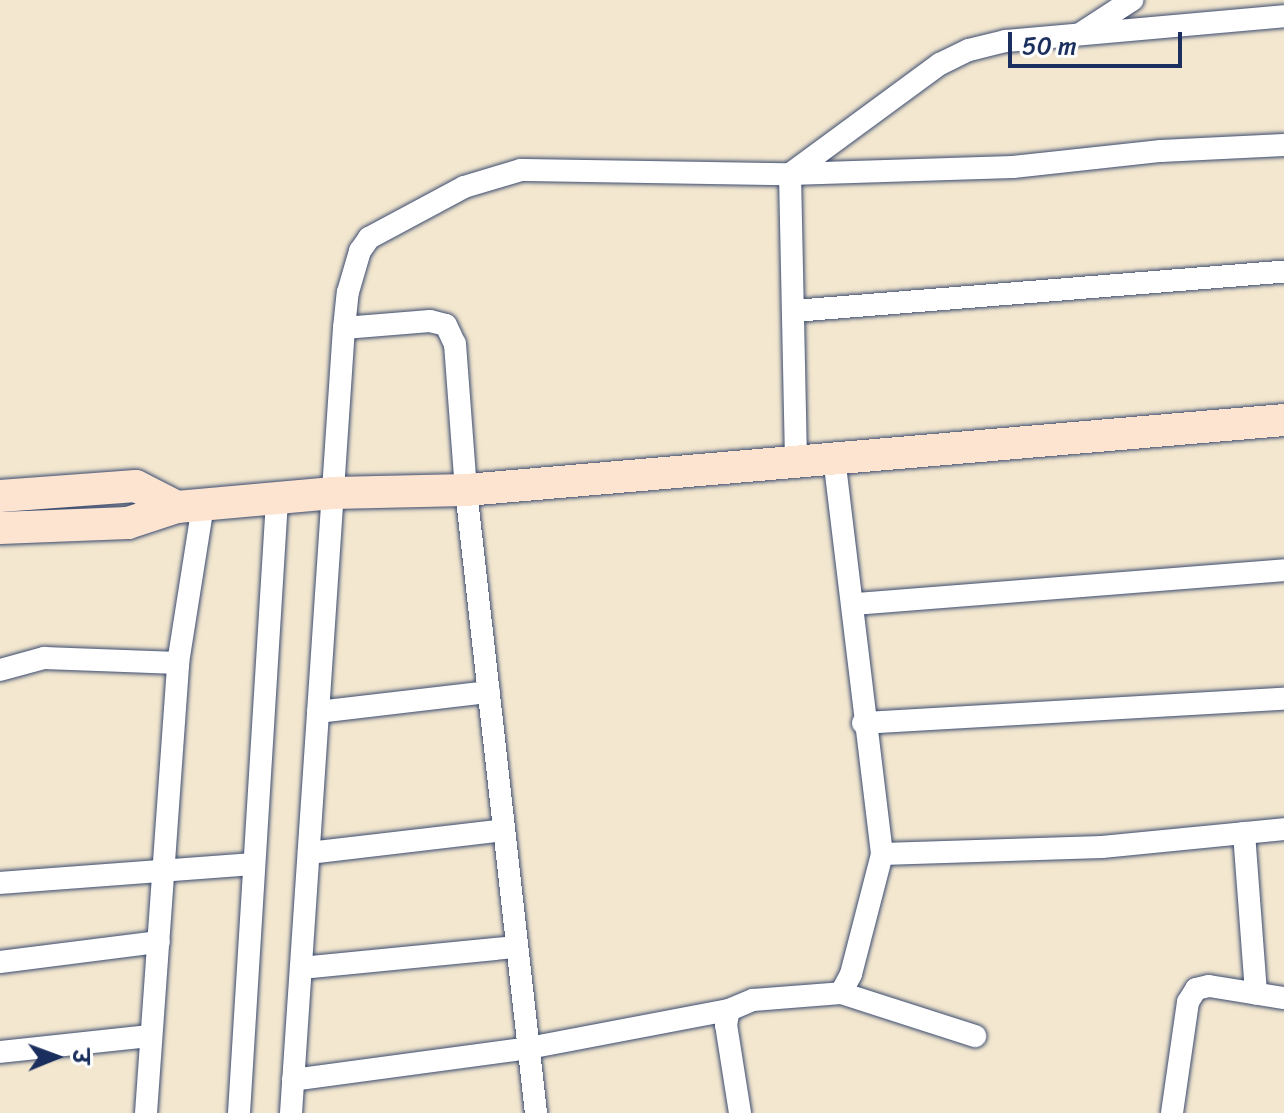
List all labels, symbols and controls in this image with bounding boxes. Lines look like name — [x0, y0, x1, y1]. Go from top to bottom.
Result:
scale bar — [1012, 16, 1186, 66]
text: 50 m — [1022, 25, 1077, 67]
north arrow — [16, 1017, 96, 1097]
text: उ — [61, 1049, 100, 1064]

